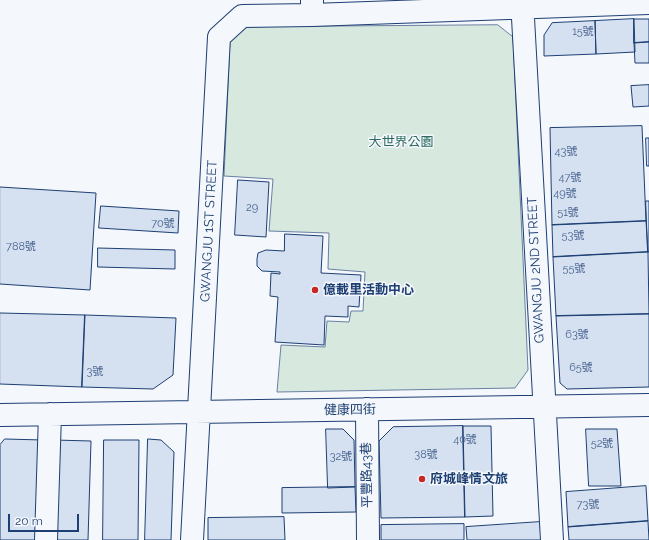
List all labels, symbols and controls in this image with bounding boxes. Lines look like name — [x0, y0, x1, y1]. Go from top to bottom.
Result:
house number: 15號 — [572, 25, 594, 39]
park label: 大世界公園 — [369, 134, 433, 150]
house number: 43號 — [555, 145, 577, 159]
street label: GWANGJU 1ST STREET — [197, 160, 221, 302]
house number: 47號 — [559, 171, 581, 185]
house number: 49號 — [553, 187, 577, 201]
street label: GWANGJU 2ND STREET — [524, 196, 548, 344]
house number: 29 — [246, 201, 258, 215]
house number: 51號 — [557, 206, 579, 220]
house number: 70號 — [151, 217, 175, 231]
house number: 53號 — [562, 229, 584, 243]
house number: 788號 — [6, 240, 36, 254]
house number: 55號 — [563, 262, 585, 276]
place label: 億載里活動中心 — [323, 282, 414, 298]
marker: 億載里活動中心 — [310, 285, 320, 295]
house number: 63號 — [565, 328, 589, 342]
house number: 65號 — [569, 361, 593, 375]
house number: 3號 — [87, 365, 103, 379]
street label: 健康四街 — [324, 402, 376, 418]
house number: 40號 — [453, 433, 477, 447]
house number: 52號 — [591, 437, 613, 451]
street label: 平豐路43巷 — [359, 442, 375, 508]
house number: 38號 — [414, 448, 438, 462]
house number: 32號 — [330, 450, 352, 464]
place label: 府城峰情文旅 — [430, 471, 508, 487]
marker: 府城峰情文旅 — [417, 474, 427, 484]
house number: 73號 — [577, 498, 599, 512]
scale bar — [10, 506, 81, 532]
text: 20 m — [15, 514, 43, 528]

